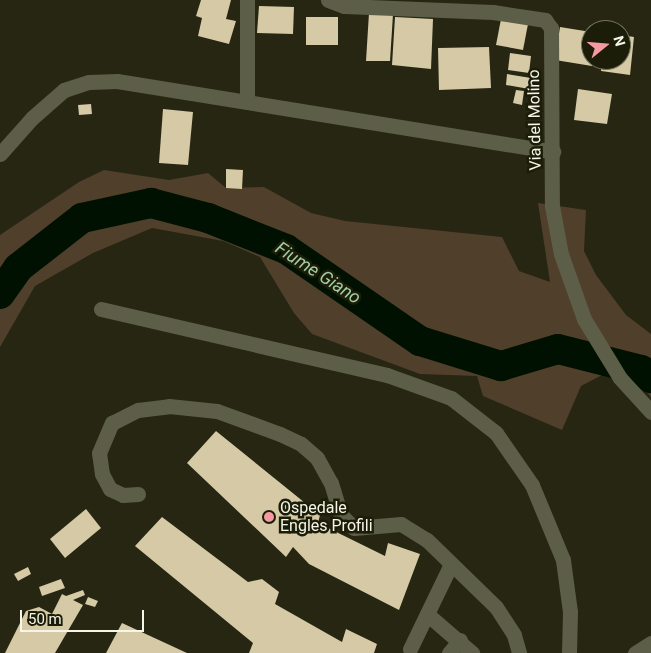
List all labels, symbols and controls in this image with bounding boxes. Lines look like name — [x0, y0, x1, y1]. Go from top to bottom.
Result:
north arrow — [581, 20, 631, 70]
text: N — [610, 34, 628, 48]
street label: Via del Molino — [525, 69, 545, 171]
water label: Fiume Giano — [271, 237, 365, 309]
place label: Ospedale Engles Profili — [280, 498, 373, 536]
marker: Ospedale Engles Profili — [262, 510, 276, 524]
scale bar — [22, 600, 146, 632]
text: 50 m — [28, 610, 62, 628]

